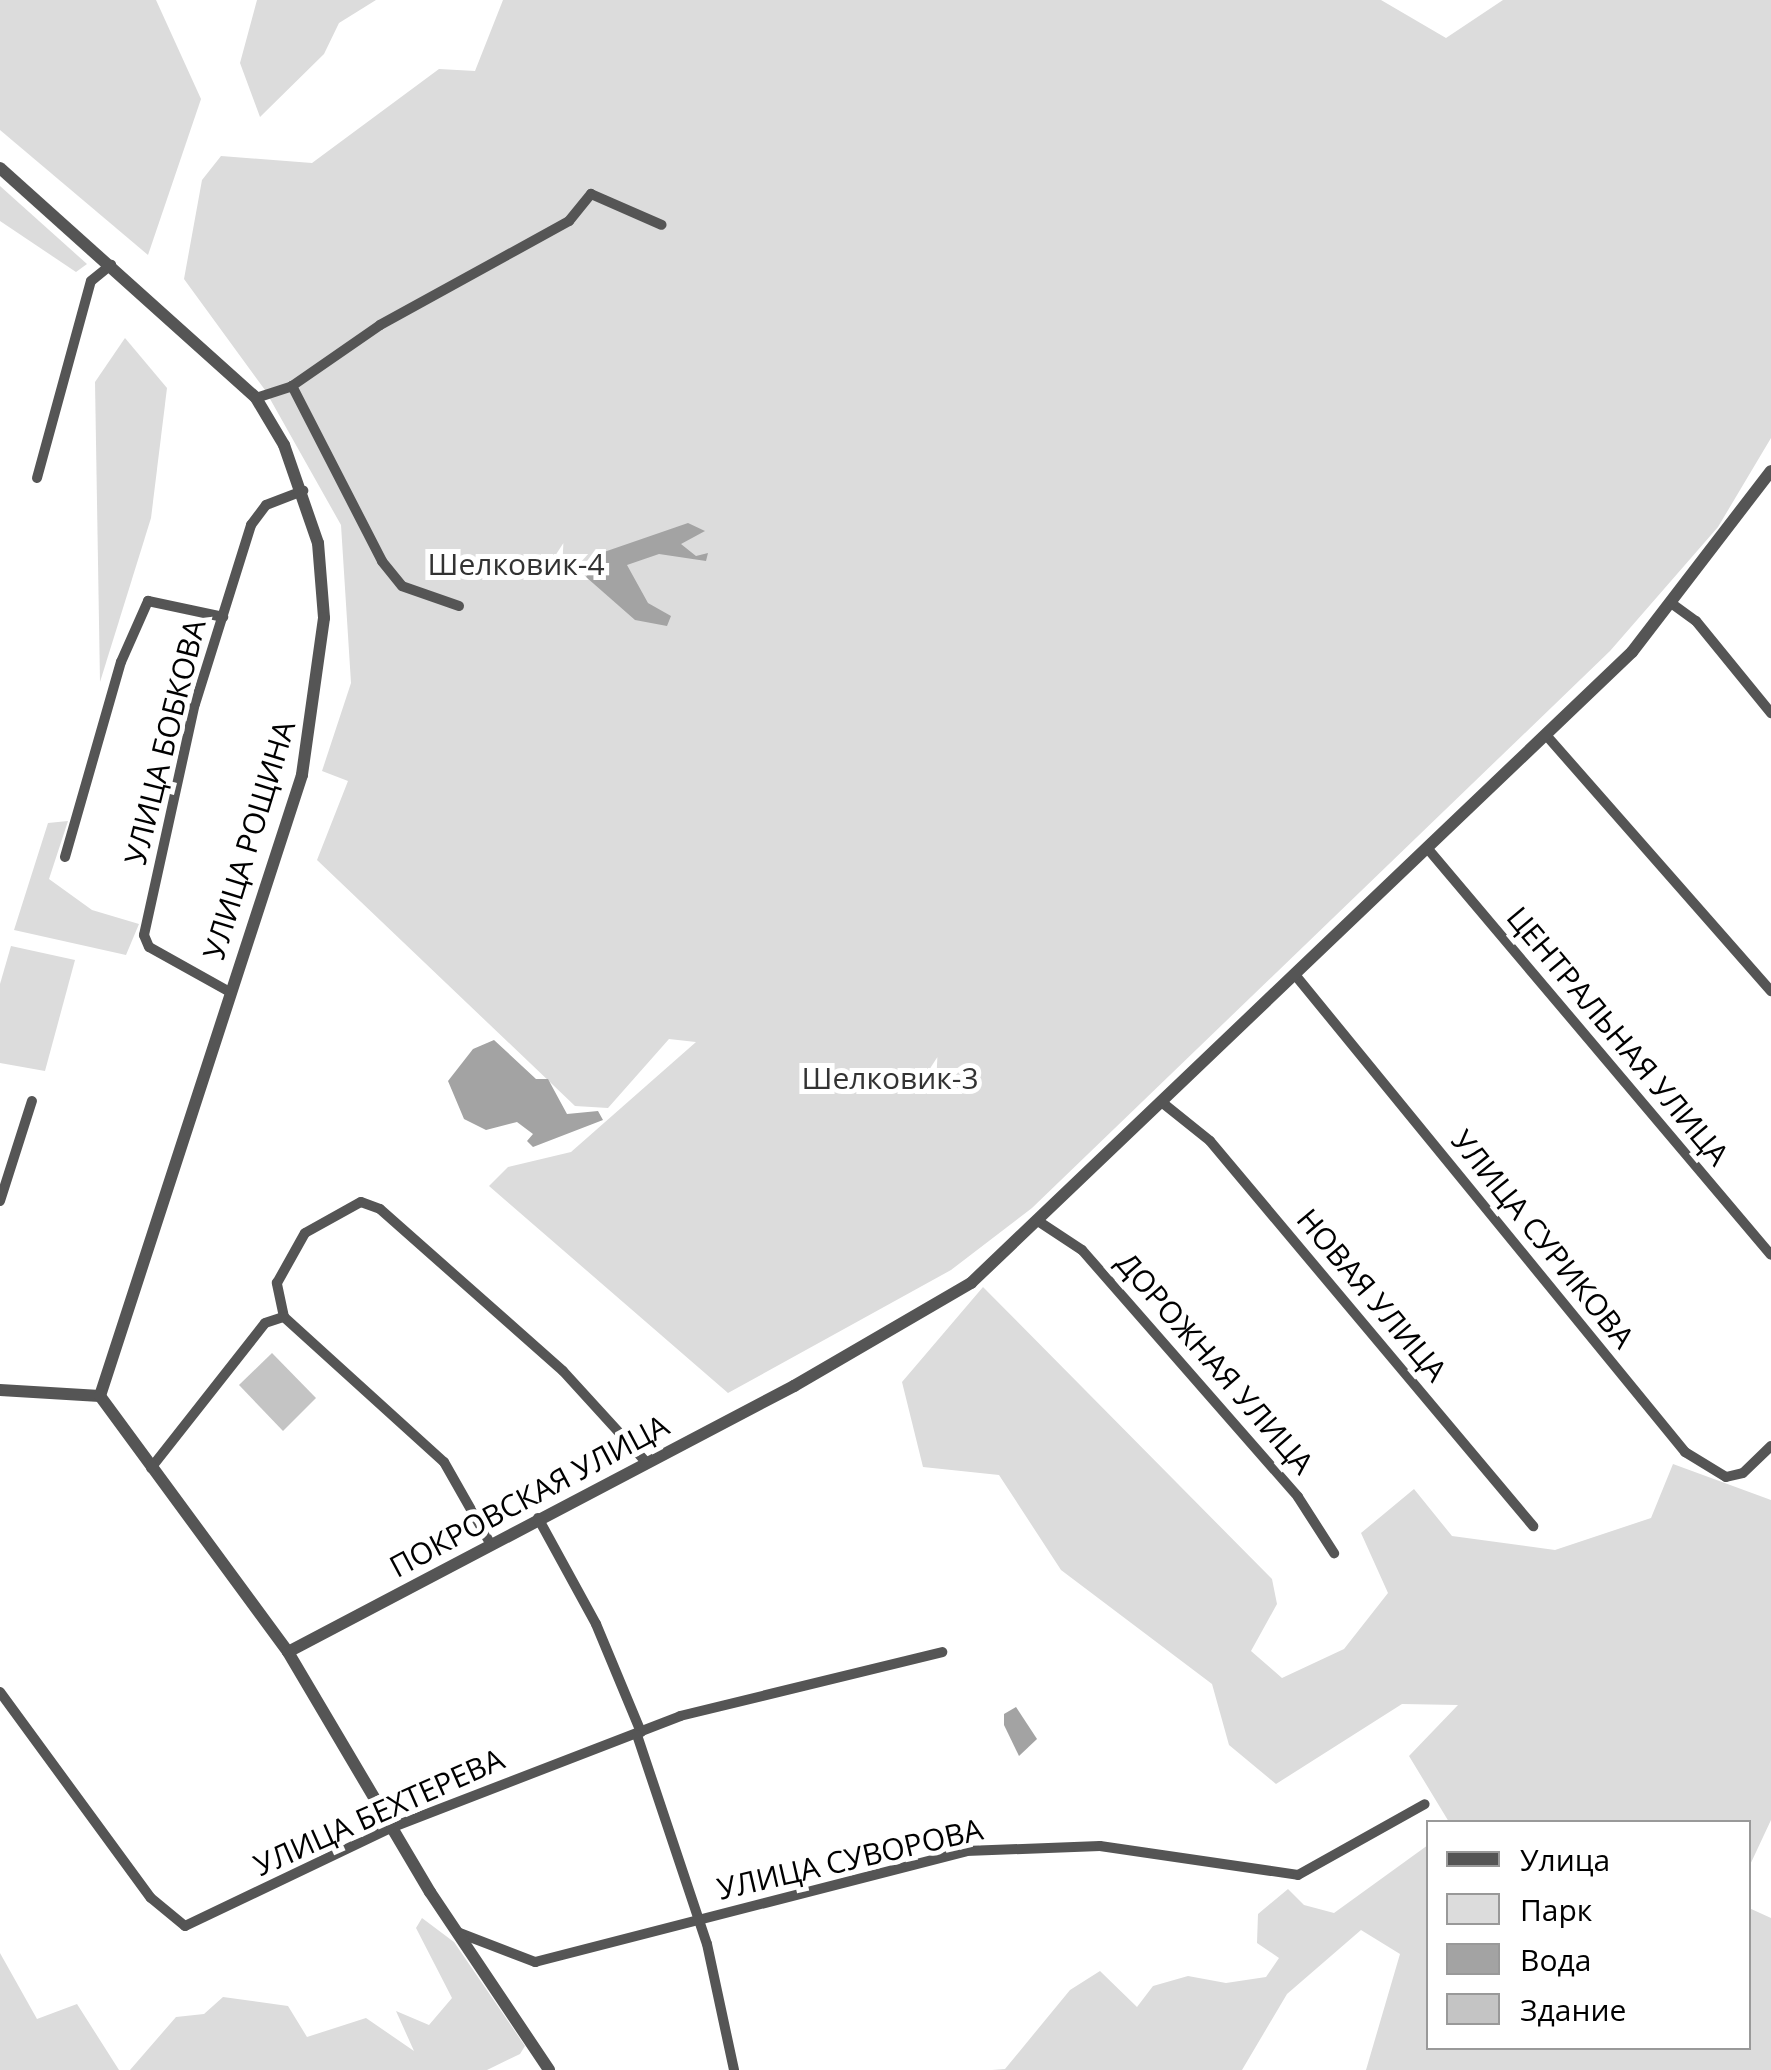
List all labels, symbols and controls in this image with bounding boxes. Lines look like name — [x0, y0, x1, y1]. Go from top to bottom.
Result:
park label: Шелковик-4 — [427, 546, 605, 582]
street label: УЛИЦА БОБКОВА — [117, 616, 213, 868]
street label: УЛИЦА РОЩИНА — [196, 716, 302, 964]
street label: ЦЕНТРАЛЬНАЯ УЛИЦА — [1499, 900, 1737, 1172]
park label: Шелковик-3 — [801, 1060, 979, 1096]
street label: УЛИЦА СУРИКОВА — [1444, 1123, 1642, 1355]
street label: НОВАЯ УЛИЦА — [1289, 1201, 1455, 1389]
street label: ДОРОЖНАЯ УЛИЦА — [1109, 1245, 1321, 1481]
street label: ПОКРОВСКАЯ УЛИЦА — [383, 1407, 675, 1585]
street label: УЛИЦА БЕХТЕРЕВА — [248, 1741, 510, 1883]
street label: УЛИЦА СУВОРОВА — [714, 1811, 986, 1907]
legend — [1426, 1820, 1751, 2050]
text: Улица — [1520, 1839, 1610, 1880]
text: Парк — [1520, 1889, 1592, 1930]
text: Вода — [1520, 1939, 1591, 1980]
text: Здание — [1520, 1989, 1626, 2030]

